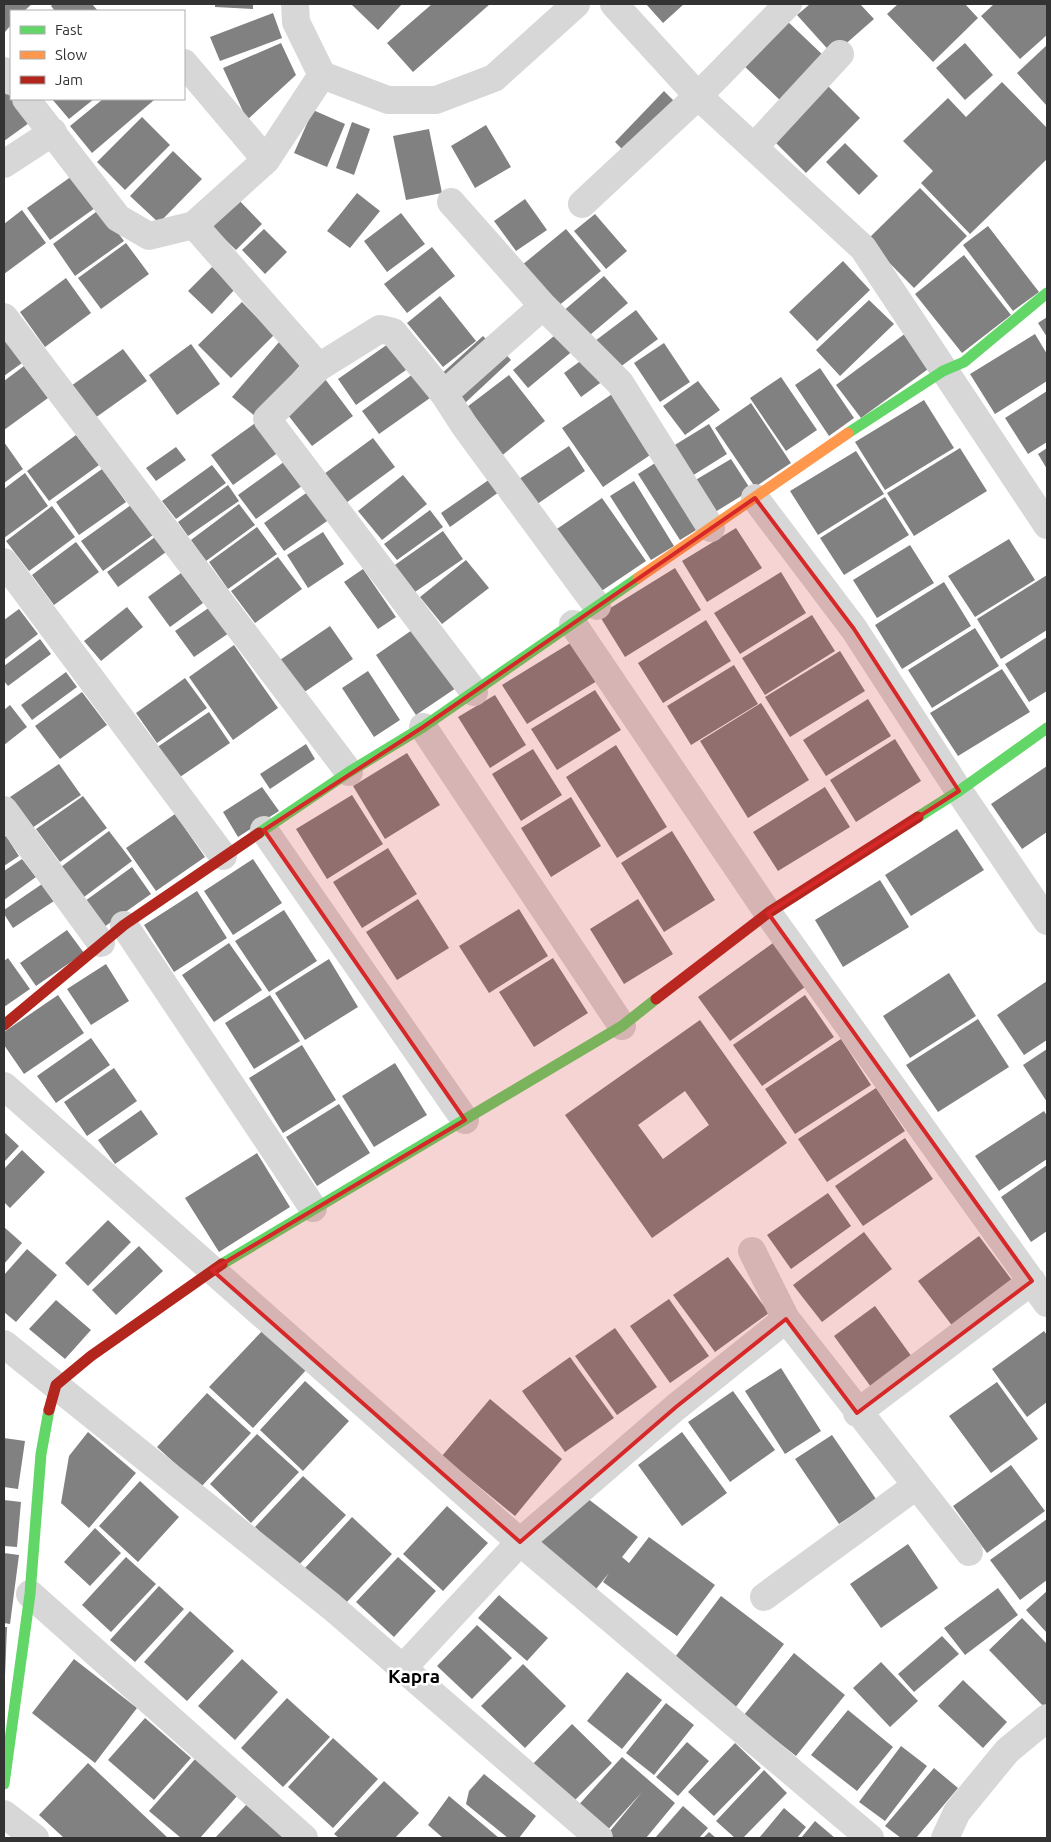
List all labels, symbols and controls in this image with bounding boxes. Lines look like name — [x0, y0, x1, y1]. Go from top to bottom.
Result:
legend — [10, 10, 185, 100]
text: Fast — [55, 21, 83, 38]
text: Slow — [55, 46, 88, 63]
text: Jam — [55, 71, 83, 88]
district label: Kapra — [388, 1665, 440, 1687]

